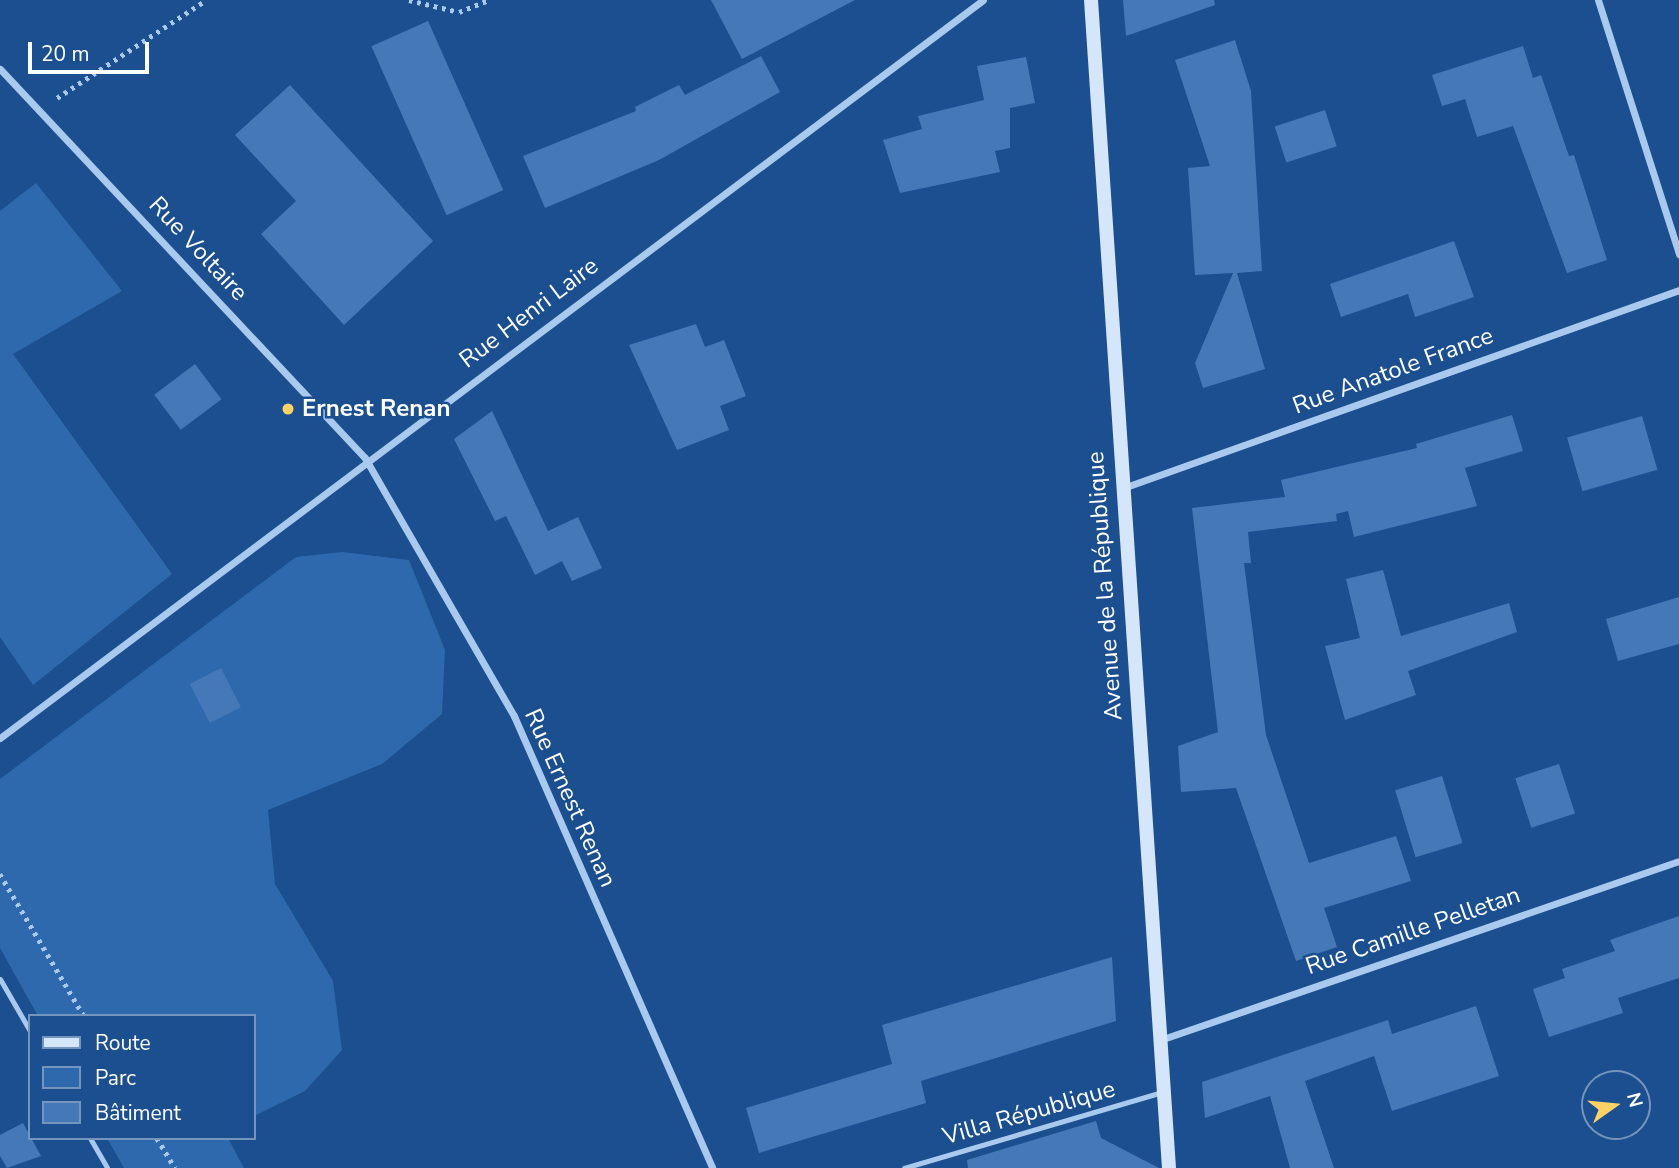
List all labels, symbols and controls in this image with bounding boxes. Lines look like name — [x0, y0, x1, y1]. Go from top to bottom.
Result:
scale bar — [32, 28, 152, 72]
text: 20 m — [41, 40, 90, 68]
street label: Rue Voltaire — [143, 191, 253, 307]
street label: Rue Henri Laire — [454, 252, 604, 374]
street label: Rue Anatole France — [1289, 321, 1497, 421]
place label: Ernest Renan — [302, 395, 450, 423]
marker: Ernest Renan — [280, 401, 296, 417]
street label: Avenue de la République — [1081, 450, 1129, 722]
street label: Rue Ernest Renan — [518, 704, 622, 892]
street label: Rue Camille Pelletan — [1302, 881, 1524, 981]
legend — [28, 1014, 256, 1140]
text: Route — [95, 1029, 151, 1057]
text: Parc — [95, 1064, 136, 1092]
north arrow — [1581, 1070, 1651, 1140]
street label: Villa République — [939, 1075, 1119, 1151]
text: N — [1620, 1090, 1649, 1110]
text: Bâtiment — [95, 1099, 181, 1127]

